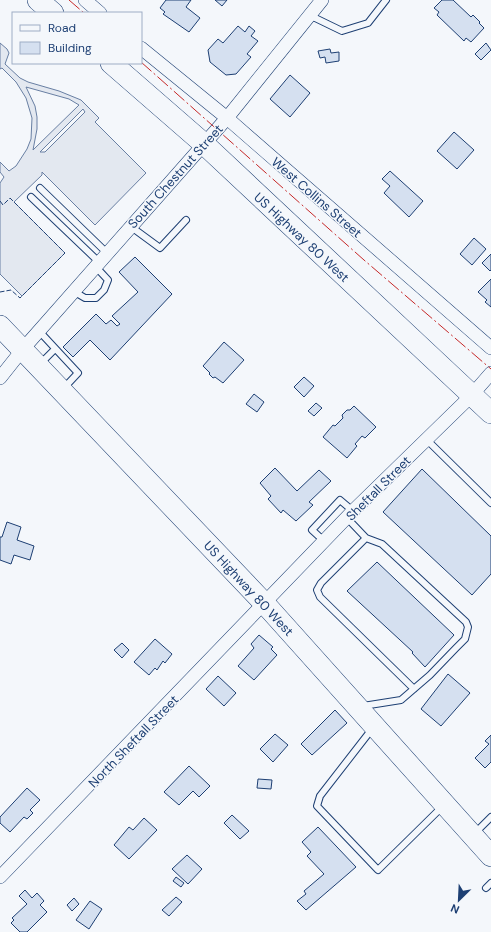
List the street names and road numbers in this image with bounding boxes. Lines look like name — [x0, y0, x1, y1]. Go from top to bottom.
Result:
street label: South Chestnut Street — [124, 121, 227, 232]
street label: West Collins Street — [268, 153, 365, 241]
street label: US Highway 80 West — [250, 189, 353, 286]
street label: Sheftall Street — [342, 452, 414, 524]
street label: US Highway 80 West — [200, 537, 297, 640]
street label: North Sheftall Street — [85, 691, 182, 791]

